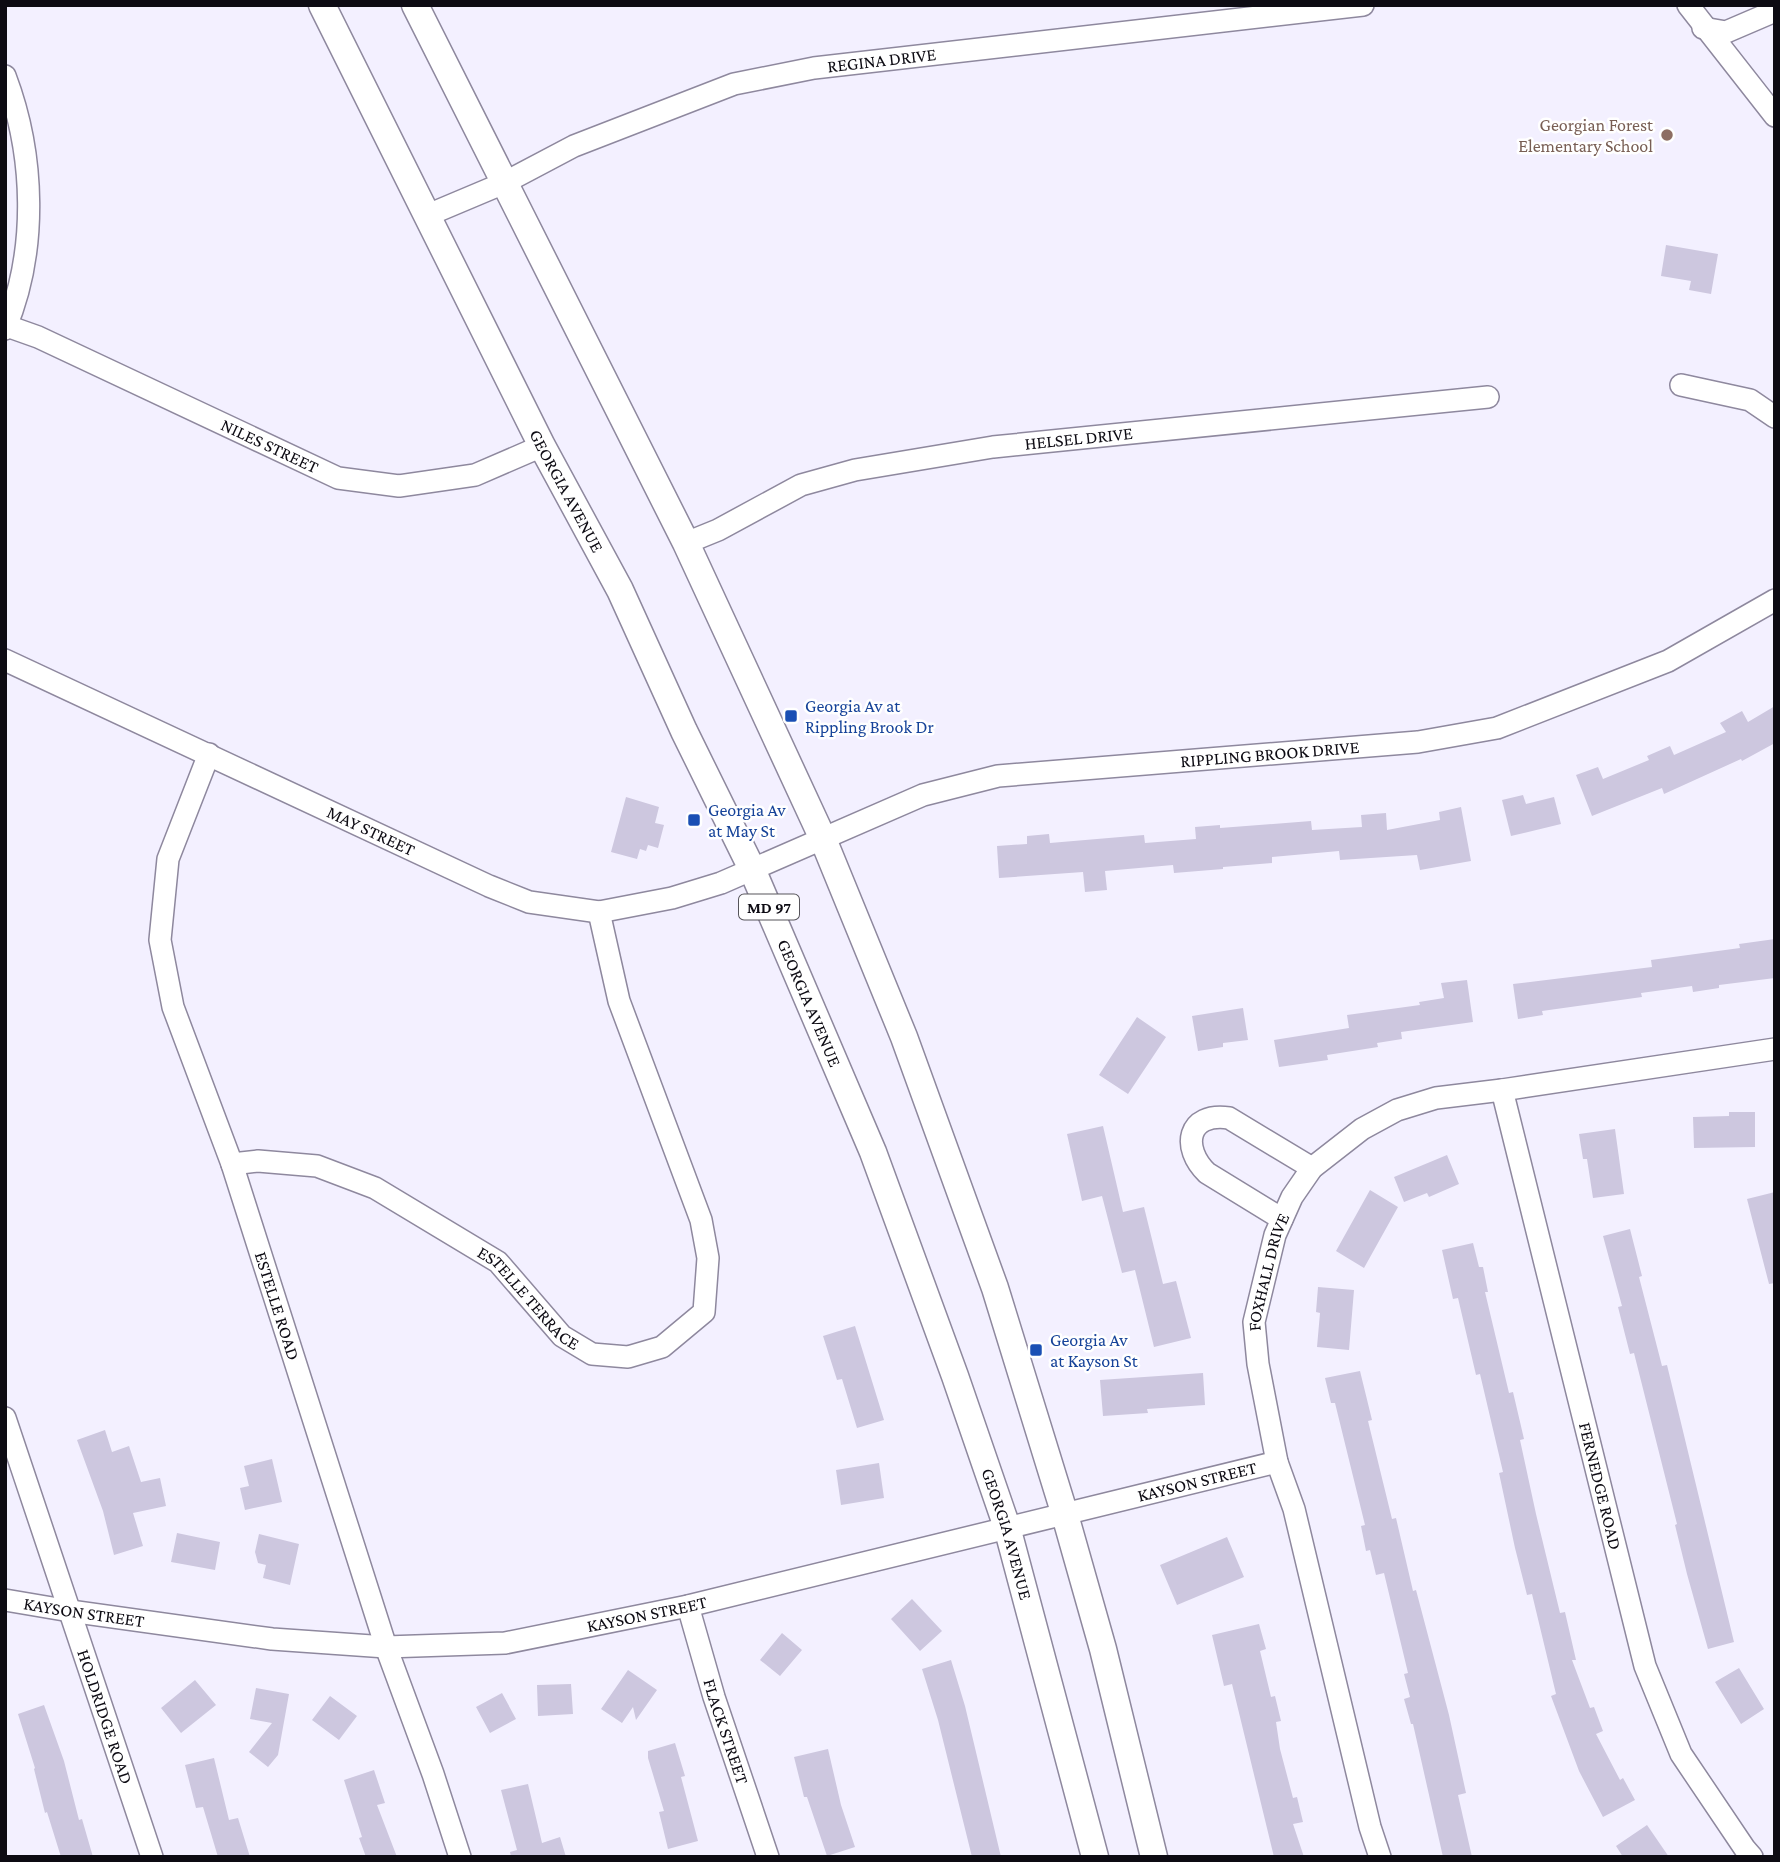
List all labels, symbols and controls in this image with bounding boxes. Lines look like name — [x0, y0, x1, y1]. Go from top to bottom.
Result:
street label: REGINA DRIVE — [826, 44, 937, 76]
place label: Georgian Forest Elementary School — [1518, 115, 1654, 156]
marker: Georgian Forest Elementary School — [1659, 127, 1675, 143]
street label: NILES STREET — [218, 414, 322, 477]
street label: HELSEL DRIVE — [1024, 423, 1134, 454]
street label: GEORGIA AVENUE — [525, 426, 608, 556]
place label: Georgia Av at Rippling Brook Dr — [805, 696, 934, 737]
marker: Georgia Av at Rippling Brook Dr — [783, 708, 799, 724]
street label: RIPPLING BROOK DRIVE — [1180, 737, 1360, 771]
place label: Georgia Av at May St — [708, 800, 786, 841]
street label: MAY STREET — [324, 802, 418, 860]
marker: Georgia Av at May St — [686, 812, 702, 828]
road number: MD 97 — [739, 894, 799, 920]
street label: GEORGIA AVENUE — [773, 936, 845, 1070]
street label: FOXHALL DRIVE — [1244, 1210, 1294, 1332]
street label: ESTELLE TERRACE — [474, 1242, 583, 1354]
street label: ESTELLE ROAD — [251, 1249, 304, 1363]
place label: Georgia Av at Kayson St — [1050, 1330, 1139, 1371]
marker: Georgia Av at Kayson St — [1028, 1342, 1044, 1358]
street label: FERNEDGE ROAD — [1575, 1420, 1626, 1552]
street label: KAYSON STREET — [1135, 1457, 1259, 1506]
street label: GEORGIA AVENUE — [977, 1465, 1036, 1602]
street label: KAYSON STREET — [585, 1592, 709, 1636]
street label: KAYSON STREET — [22, 1593, 146, 1631]
street label: HOLDRIDGE ROAD — [73, 1647, 137, 1787]
street label: FLACK STREET — [699, 1676, 753, 1787]

